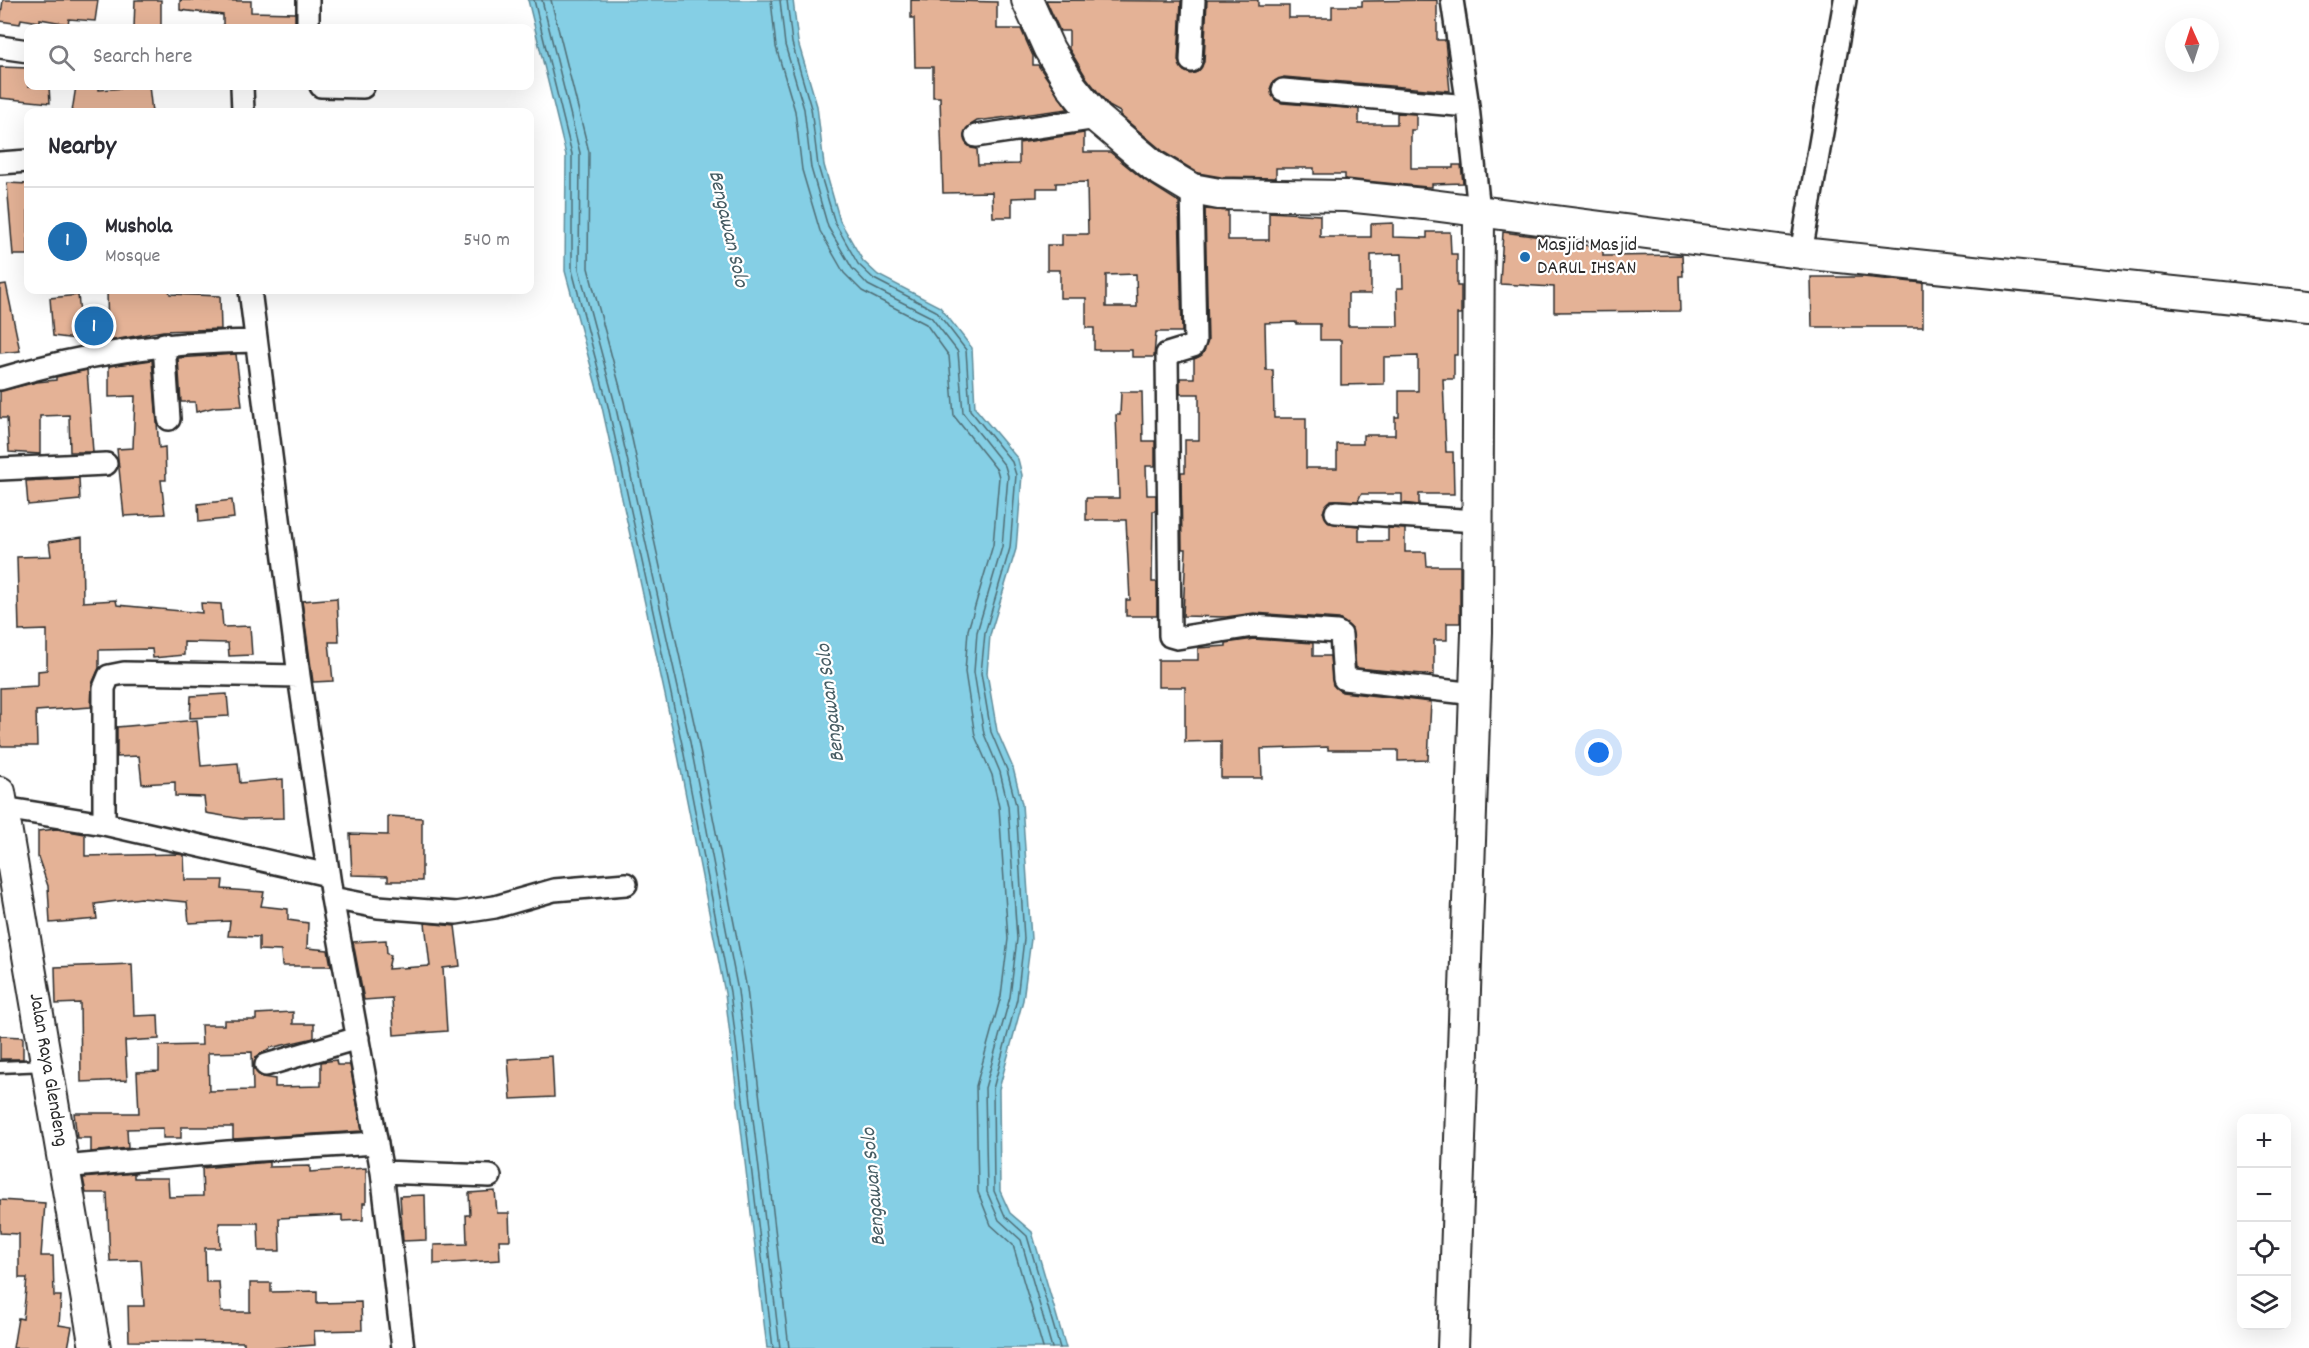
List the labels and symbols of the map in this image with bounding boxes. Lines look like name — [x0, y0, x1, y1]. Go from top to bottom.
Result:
north arrow — [2165, 18, 2219, 72]
water label: Bengawan Solo — [699, 168, 755, 292]
place label: Masjid Masjid DARUL IHSAN — [1537, 232, 1637, 283]
marker: Masjid Masjid DARUL IHSAN — [1518, 250, 1532, 264]
pin: 1 — [74, 304, 113, 348]
water label: Bengawan Solo — [810, 641, 854, 764]
your location — [1584, 738, 1613, 767]
street label: Jalan Raya Glendeng — [21, 991, 74, 1149]
water label: Bengawan Solo — [855, 1125, 895, 1247]

